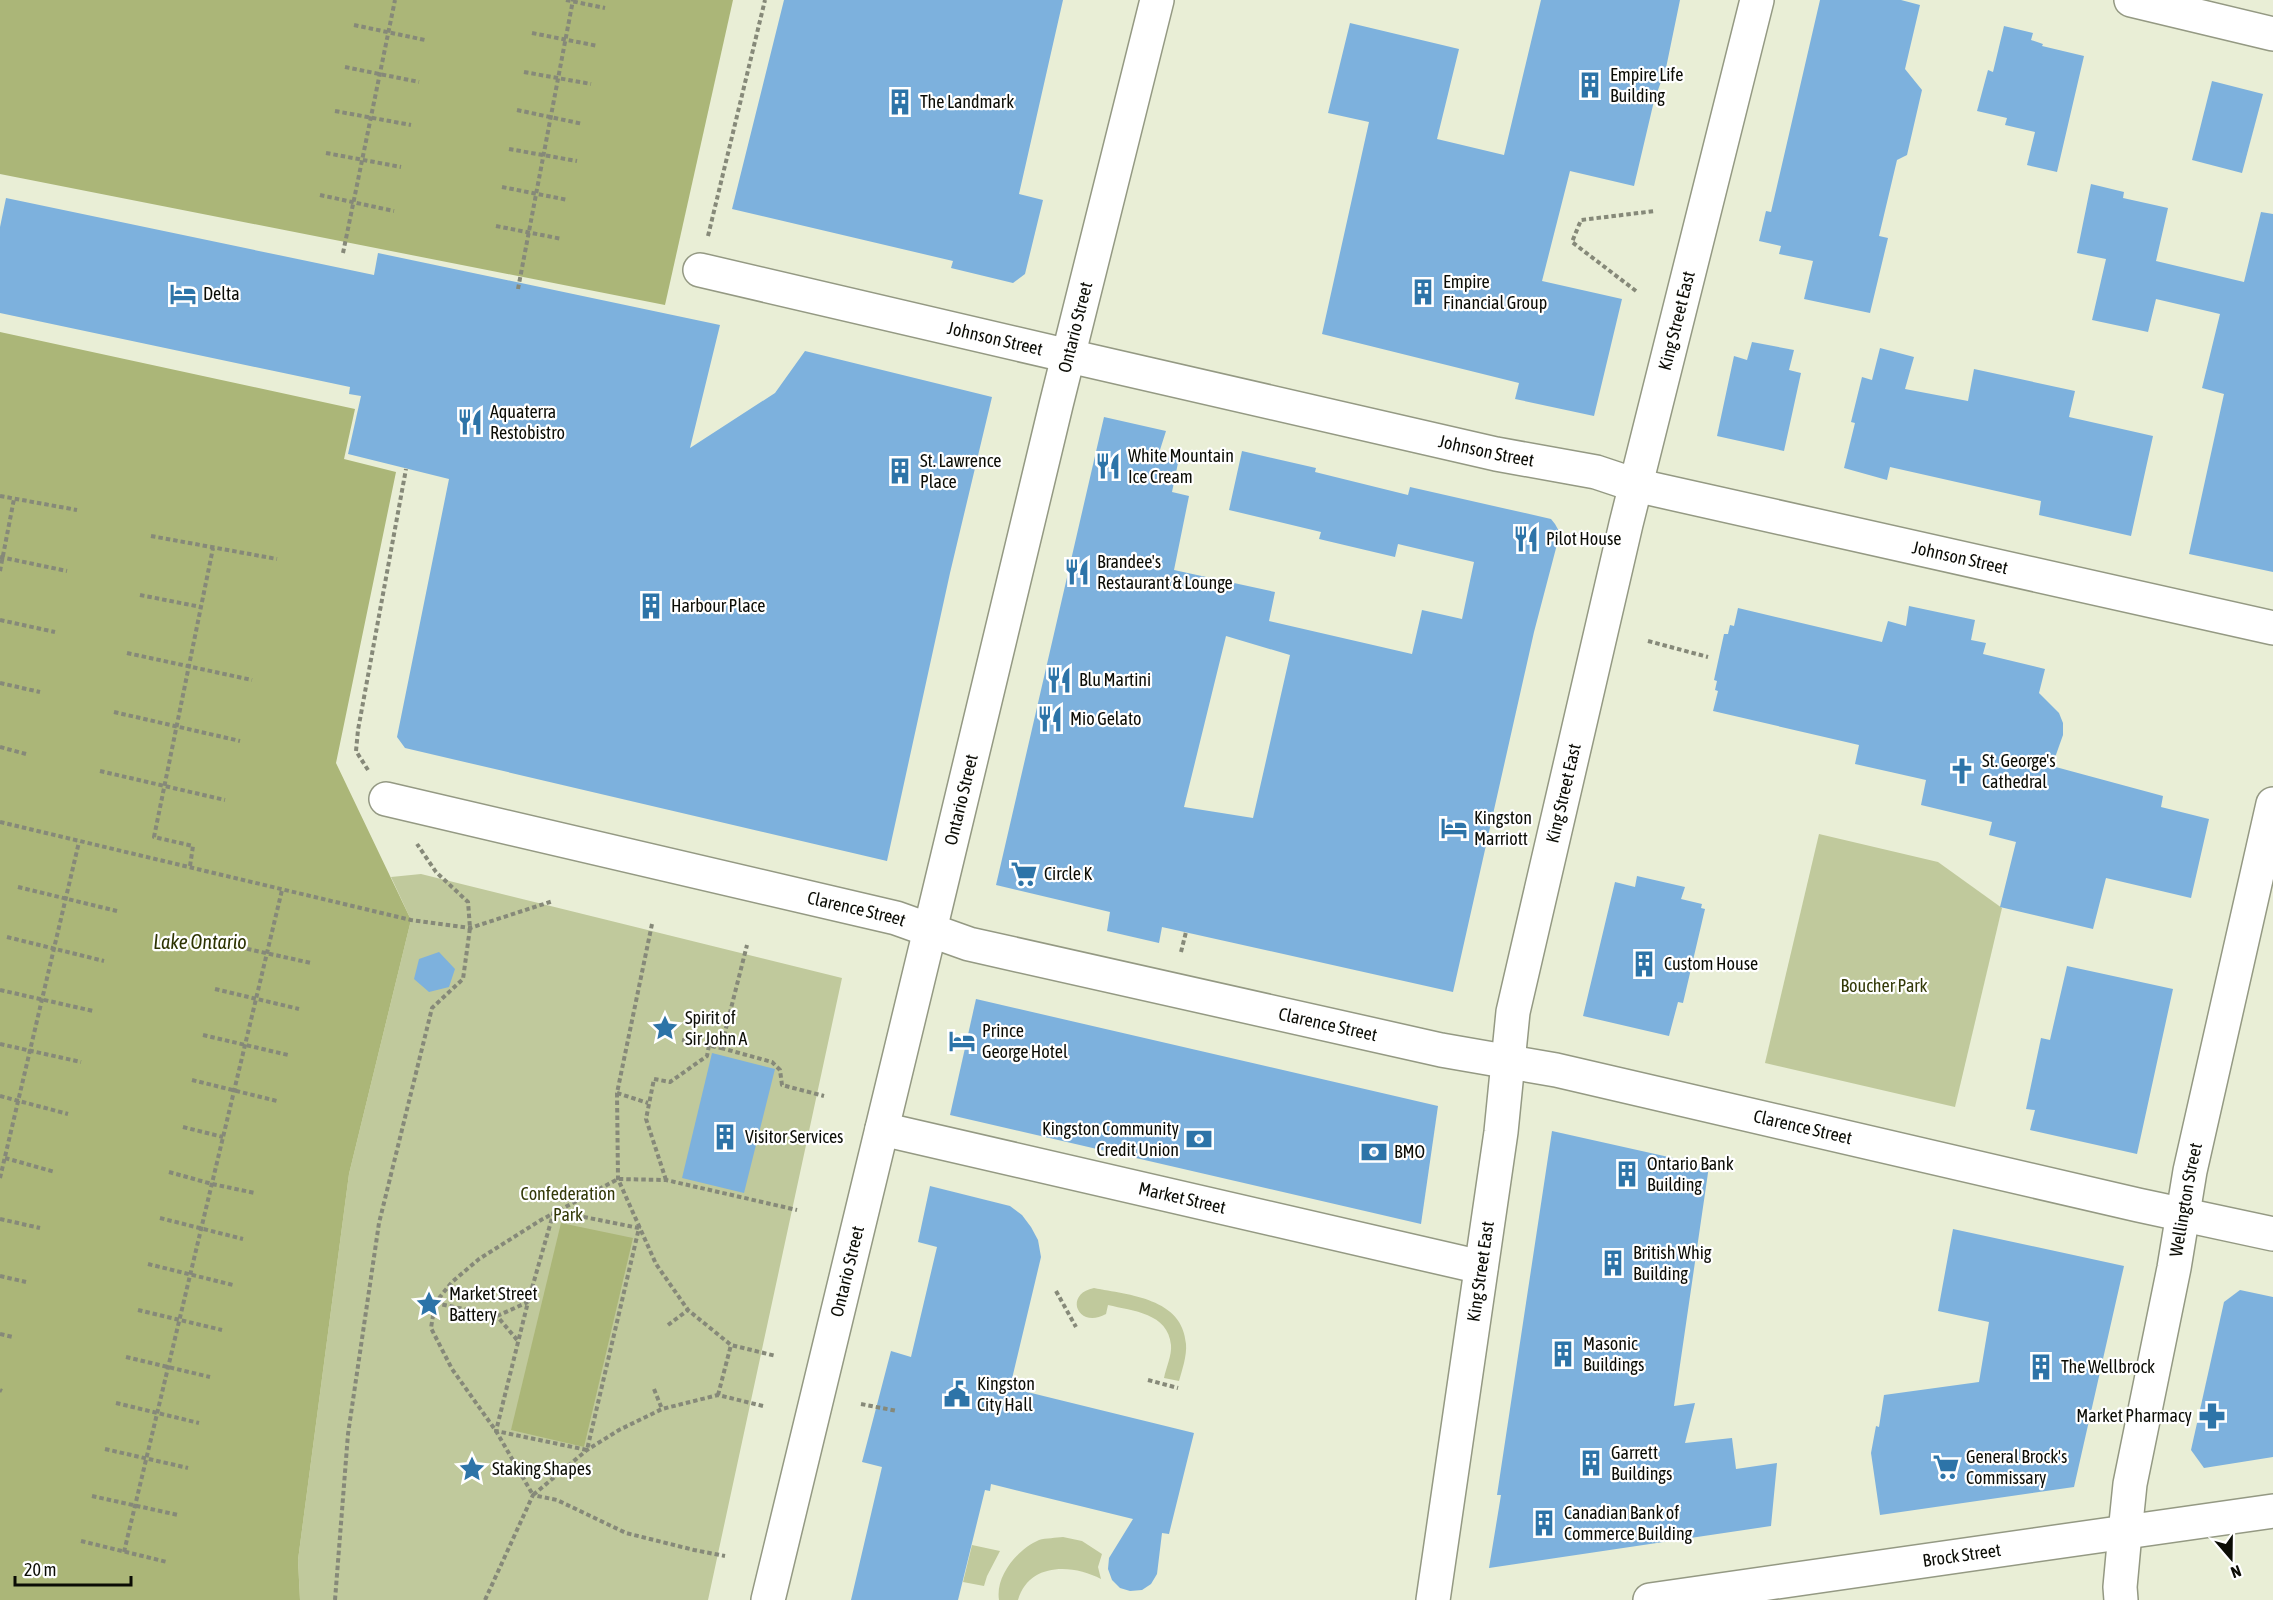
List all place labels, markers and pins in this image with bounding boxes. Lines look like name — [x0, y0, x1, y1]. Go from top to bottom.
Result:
place label: Empire Life Building — [1610, 64, 1684, 106]
building icon: Empire Life Building — [1575, 70, 1605, 100]
building icon: The Landmark — [885, 87, 915, 117]
place label: The Landmark — [920, 91, 1014, 112]
place label: Empire Financial Group — [1443, 271, 1547, 313]
building icon: Empire Financial Group — [1408, 277, 1438, 307]
hotel icon: Delta — [168, 279, 198, 309]
place label: Delta — [203, 283, 240, 304]
place label: Aquaterra Restobistro — [490, 401, 565, 443]
restaurant icon: Aquaterra Restobistro — [455, 407, 485, 437]
place label: White Mountain Ice Cream — [1128, 445, 1234, 487]
place label: St. Lawrence Place — [920, 450, 1002, 492]
restaurant icon: White Mountain Ice Cream — [1093, 451, 1123, 481]
building icon: St. Lawrence Place — [885, 456, 915, 486]
restaurant icon: Pilot House — [1511, 524, 1541, 554]
place label: Pilot House — [1546, 528, 1621, 549]
place label: Brandee's Restaurant & Lounge — [1097, 551, 1233, 593]
restaurant icon: Brandee's Restaurant & Lounge — [1062, 557, 1092, 587]
building icon: Harbour Place — [636, 591, 666, 621]
place label: Harbour Place — [671, 595, 765, 616]
restaurant icon: Blu Martini — [1044, 665, 1074, 695]
place label: Blu Martini — [1079, 669, 1151, 690]
restaurant icon: Mio Gelato — [1035, 704, 1065, 734]
place label: Mio Gelato — [1070, 708, 1141, 729]
place label: St. George's Cathedral — [1982, 750, 2056, 792]
church icon: St. George's Cathedral — [1947, 756, 1977, 786]
place label: Kingston Marriott — [1474, 807, 1532, 849]
hotel icon: Kingston Marriott — [1439, 813, 1469, 843]
supermarket icon: Circle K — [1009, 859, 1039, 889]
place label: Circle K — [1044, 863, 1092, 884]
building icon: Custom House — [1629, 949, 1659, 979]
place label: Custom House — [1664, 953, 1758, 974]
place label: Spirit of Sir John A — [685, 1007, 748, 1049]
place icon: Spirit of Sir John A — [650, 1013, 680, 1043]
place label: Prince George Hotel — [982, 1020, 1068, 1062]
hotel icon: Prince George Hotel — [947, 1026, 977, 1056]
place label: Kingston Community Credit Union — [1042, 1118, 1179, 1160]
building icon: Visitor Services — [710, 1122, 740, 1152]
bank icon: Kingston Community Credit Union — [1184, 1124, 1214, 1154]
place label: Visitor Services — [745, 1126, 843, 1147]
bank icon: BMO — [1359, 1137, 1389, 1167]
place label: BMO — [1394, 1141, 1425, 1162]
place label: Ontario Bank Building — [1647, 1153, 1734, 1195]
building icon: Ontario Bank Building — [1612, 1159, 1642, 1189]
place label: British Whig Building — [1633, 1242, 1712, 1284]
building icon: British Whig Building — [1598, 1248, 1628, 1278]
place label: Market Street Battery — [449, 1283, 538, 1325]
place icon: Market Street Battery — [414, 1289, 444, 1319]
place label: Masonic Buildings — [1583, 1333, 1644, 1375]
building icon: Masonic Buildings — [1548, 1339, 1578, 1369]
building icon: The Wellbrock — [2026, 1352, 2056, 1382]
place label: The Wellbrock — [2061, 1356, 2155, 1377]
place label: Kingston City Hall — [977, 1373, 1035, 1415]
public building icon: Kingston City Hall — [942, 1379, 972, 1409]
pharmacy icon: Market Pharmacy — [2197, 1401, 2227, 1431]
place label: Market Pharmacy — [2076, 1405, 2192, 1426]
place label: Garrett Buildings — [1611, 1442, 1672, 1484]
place label: General Brock's Commissary — [1966, 1446, 2067, 1488]
building icon: Garrett Buildings — [1576, 1448, 1606, 1478]
supermarket icon: General Brock's Commissary — [1931, 1452, 1961, 1482]
place icon: Staking Shapes — [457, 1454, 487, 1484]
place label: Staking Shapes — [492, 1458, 591, 1479]
place label: Canadian Bank of Commerce Building — [1564, 1502, 1693, 1544]
building icon: Canadian Bank of Commerce Building — [1529, 1508, 1559, 1538]

